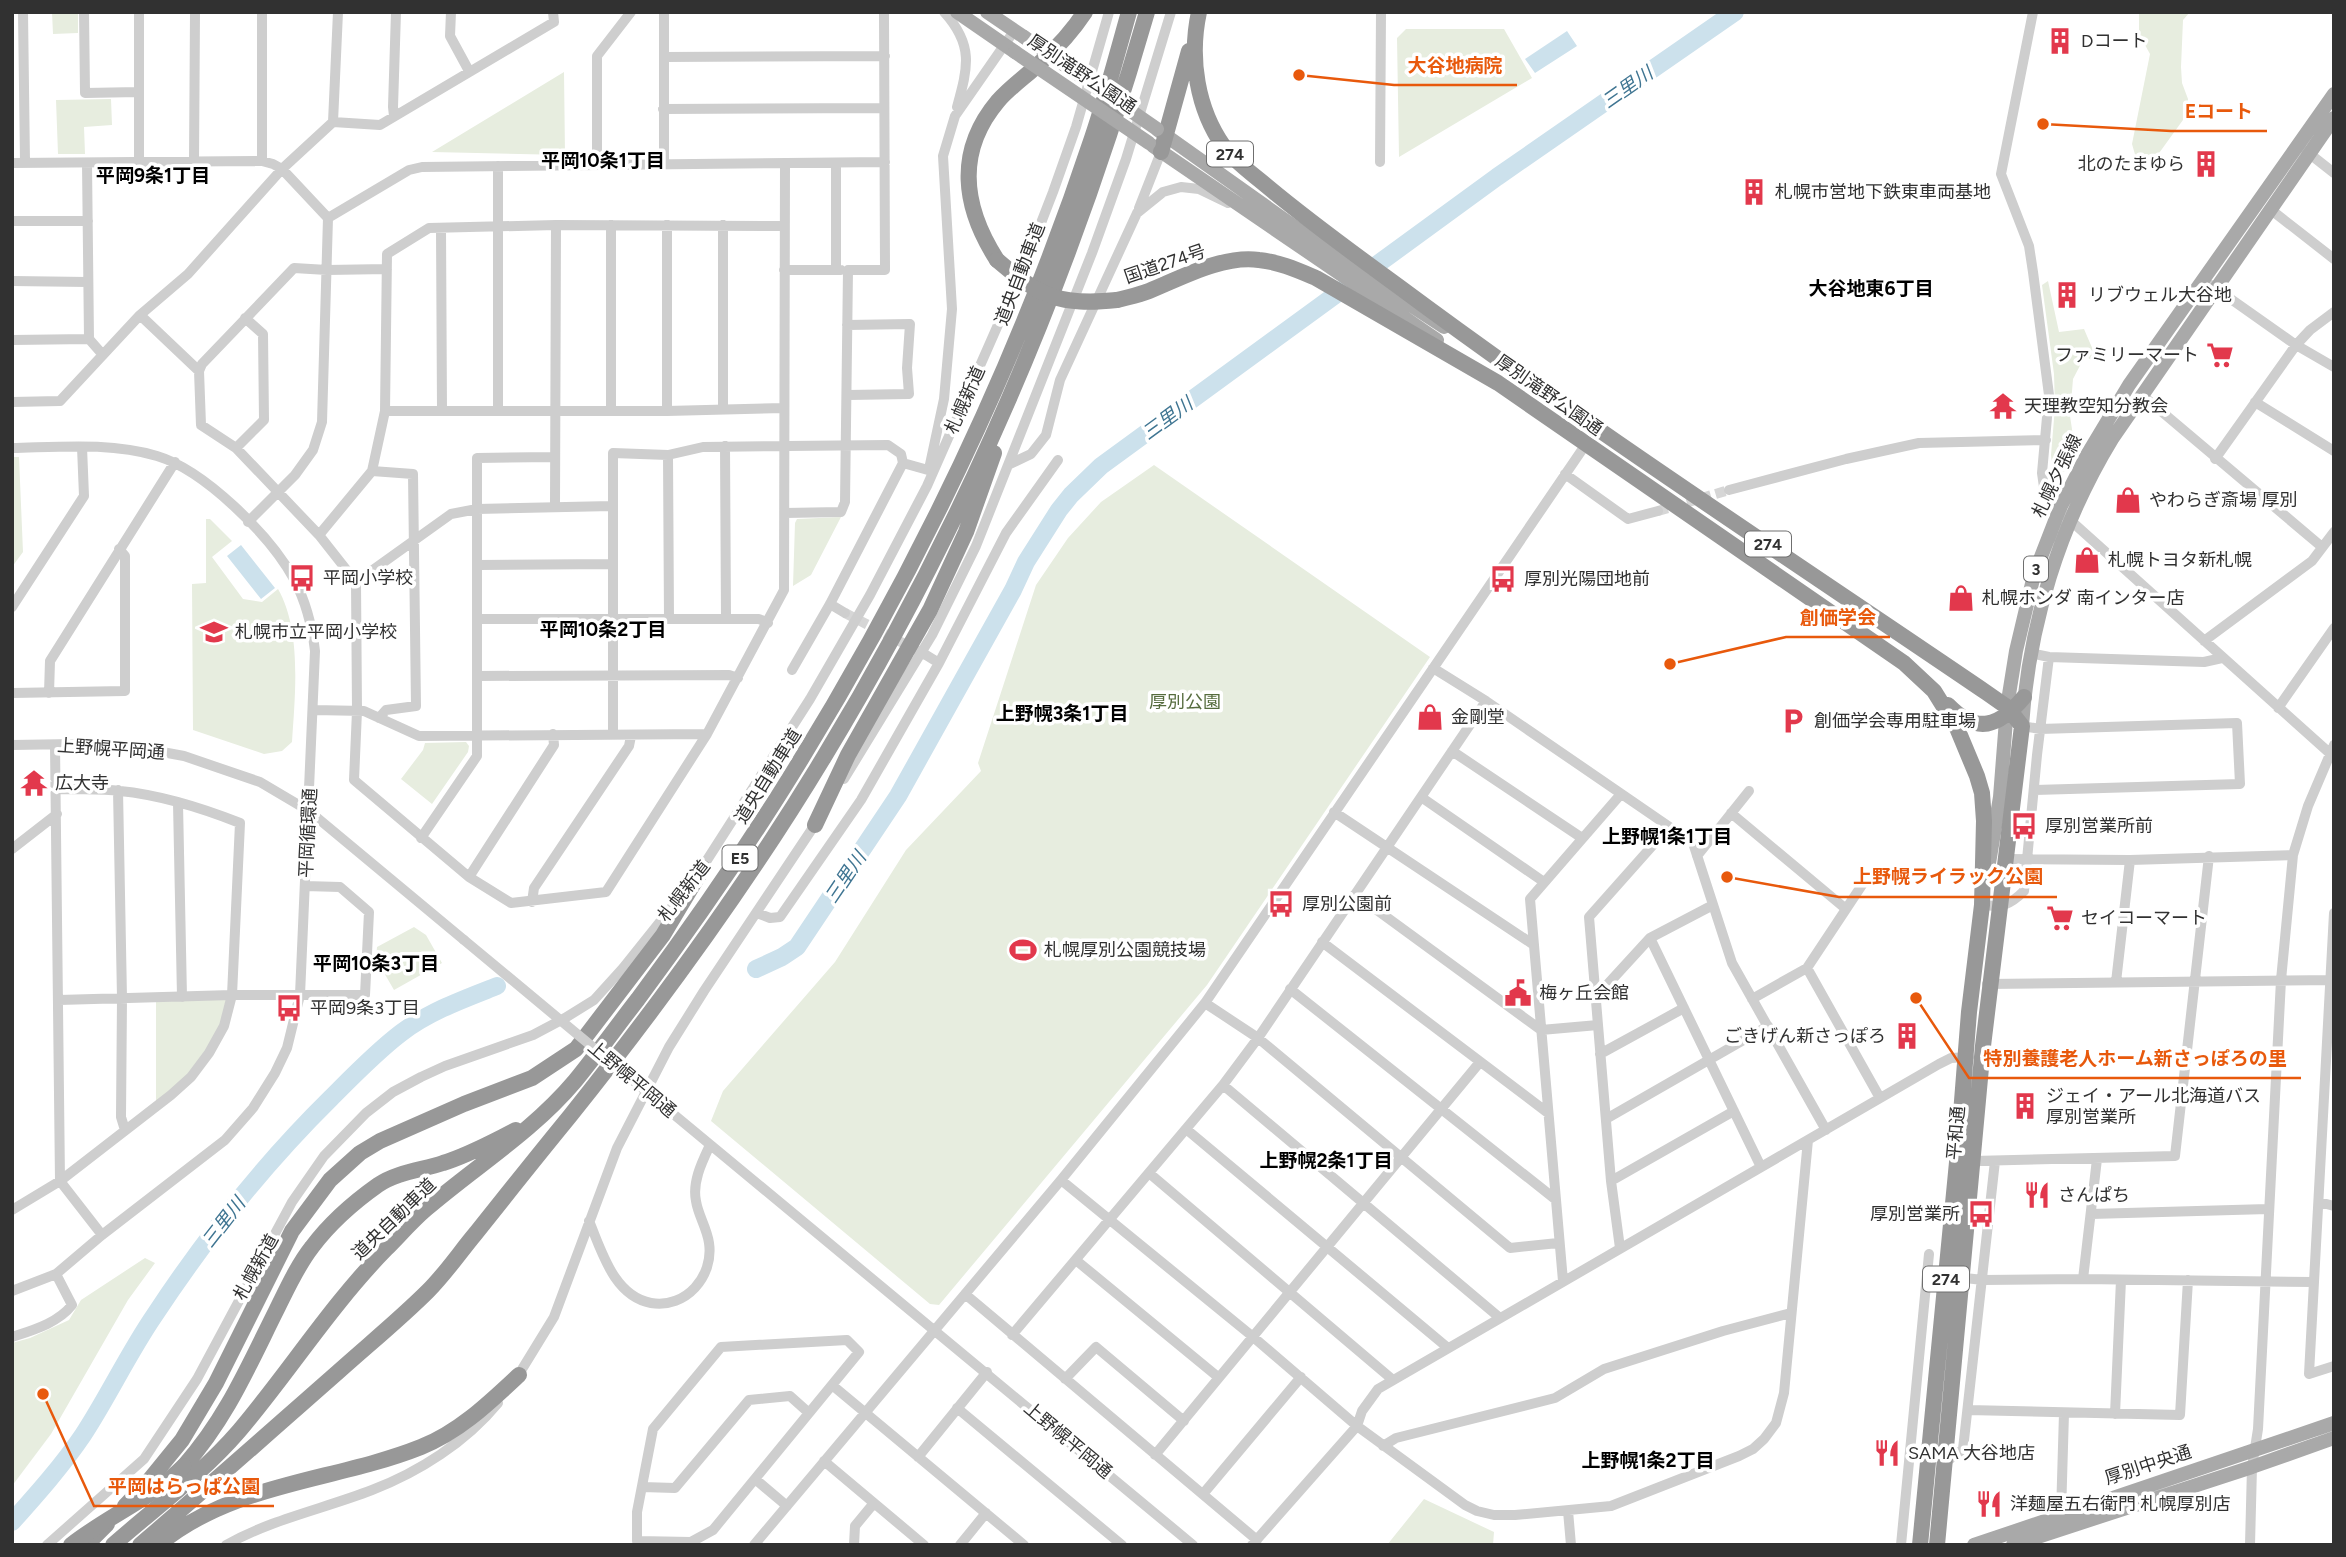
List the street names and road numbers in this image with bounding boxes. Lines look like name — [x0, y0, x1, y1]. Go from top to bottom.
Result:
street label: 厚別滝野公園通 — [1024, 30, 1140, 118]
road number: 274 — [1207, 142, 1253, 166]
street label: 道央自動車道 — [990, 220, 1050, 328]
street label: 国道274号 — [1121, 240, 1209, 288]
street label: 厚別滝野公園通 — [1491, 350, 1607, 440]
street label: 札幌新道 — [940, 363, 990, 437]
street label: 札幌夕張線 — [2027, 431, 2087, 521]
road number: 274 — [1745, 531, 1791, 556]
road number: 3 — [2024, 556, 2048, 582]
street label: 道央自動車道 — [730, 724, 806, 828]
street label: 上野幌平岡通 — [56, 734, 166, 764]
street label: 平岡循環通 — [295, 787, 321, 879]
road number: E5 — [722, 846, 758, 870]
street label: 札幌新道 — [653, 856, 715, 926]
street label: 上野幌平岡通 — [584, 1036, 680, 1122]
street label: 平和通 — [1943, 1105, 1969, 1161]
street label: 道央自動車道 — [348, 1174, 440, 1264]
street label: 札幌新道 — [229, 1230, 283, 1304]
road number: 274 — [1923, 1266, 1969, 1292]
street label: 上野幌平岡通 — [1020, 1397, 1116, 1483]
street label: 厚別中央通 — [2102, 1441, 2194, 1489]

